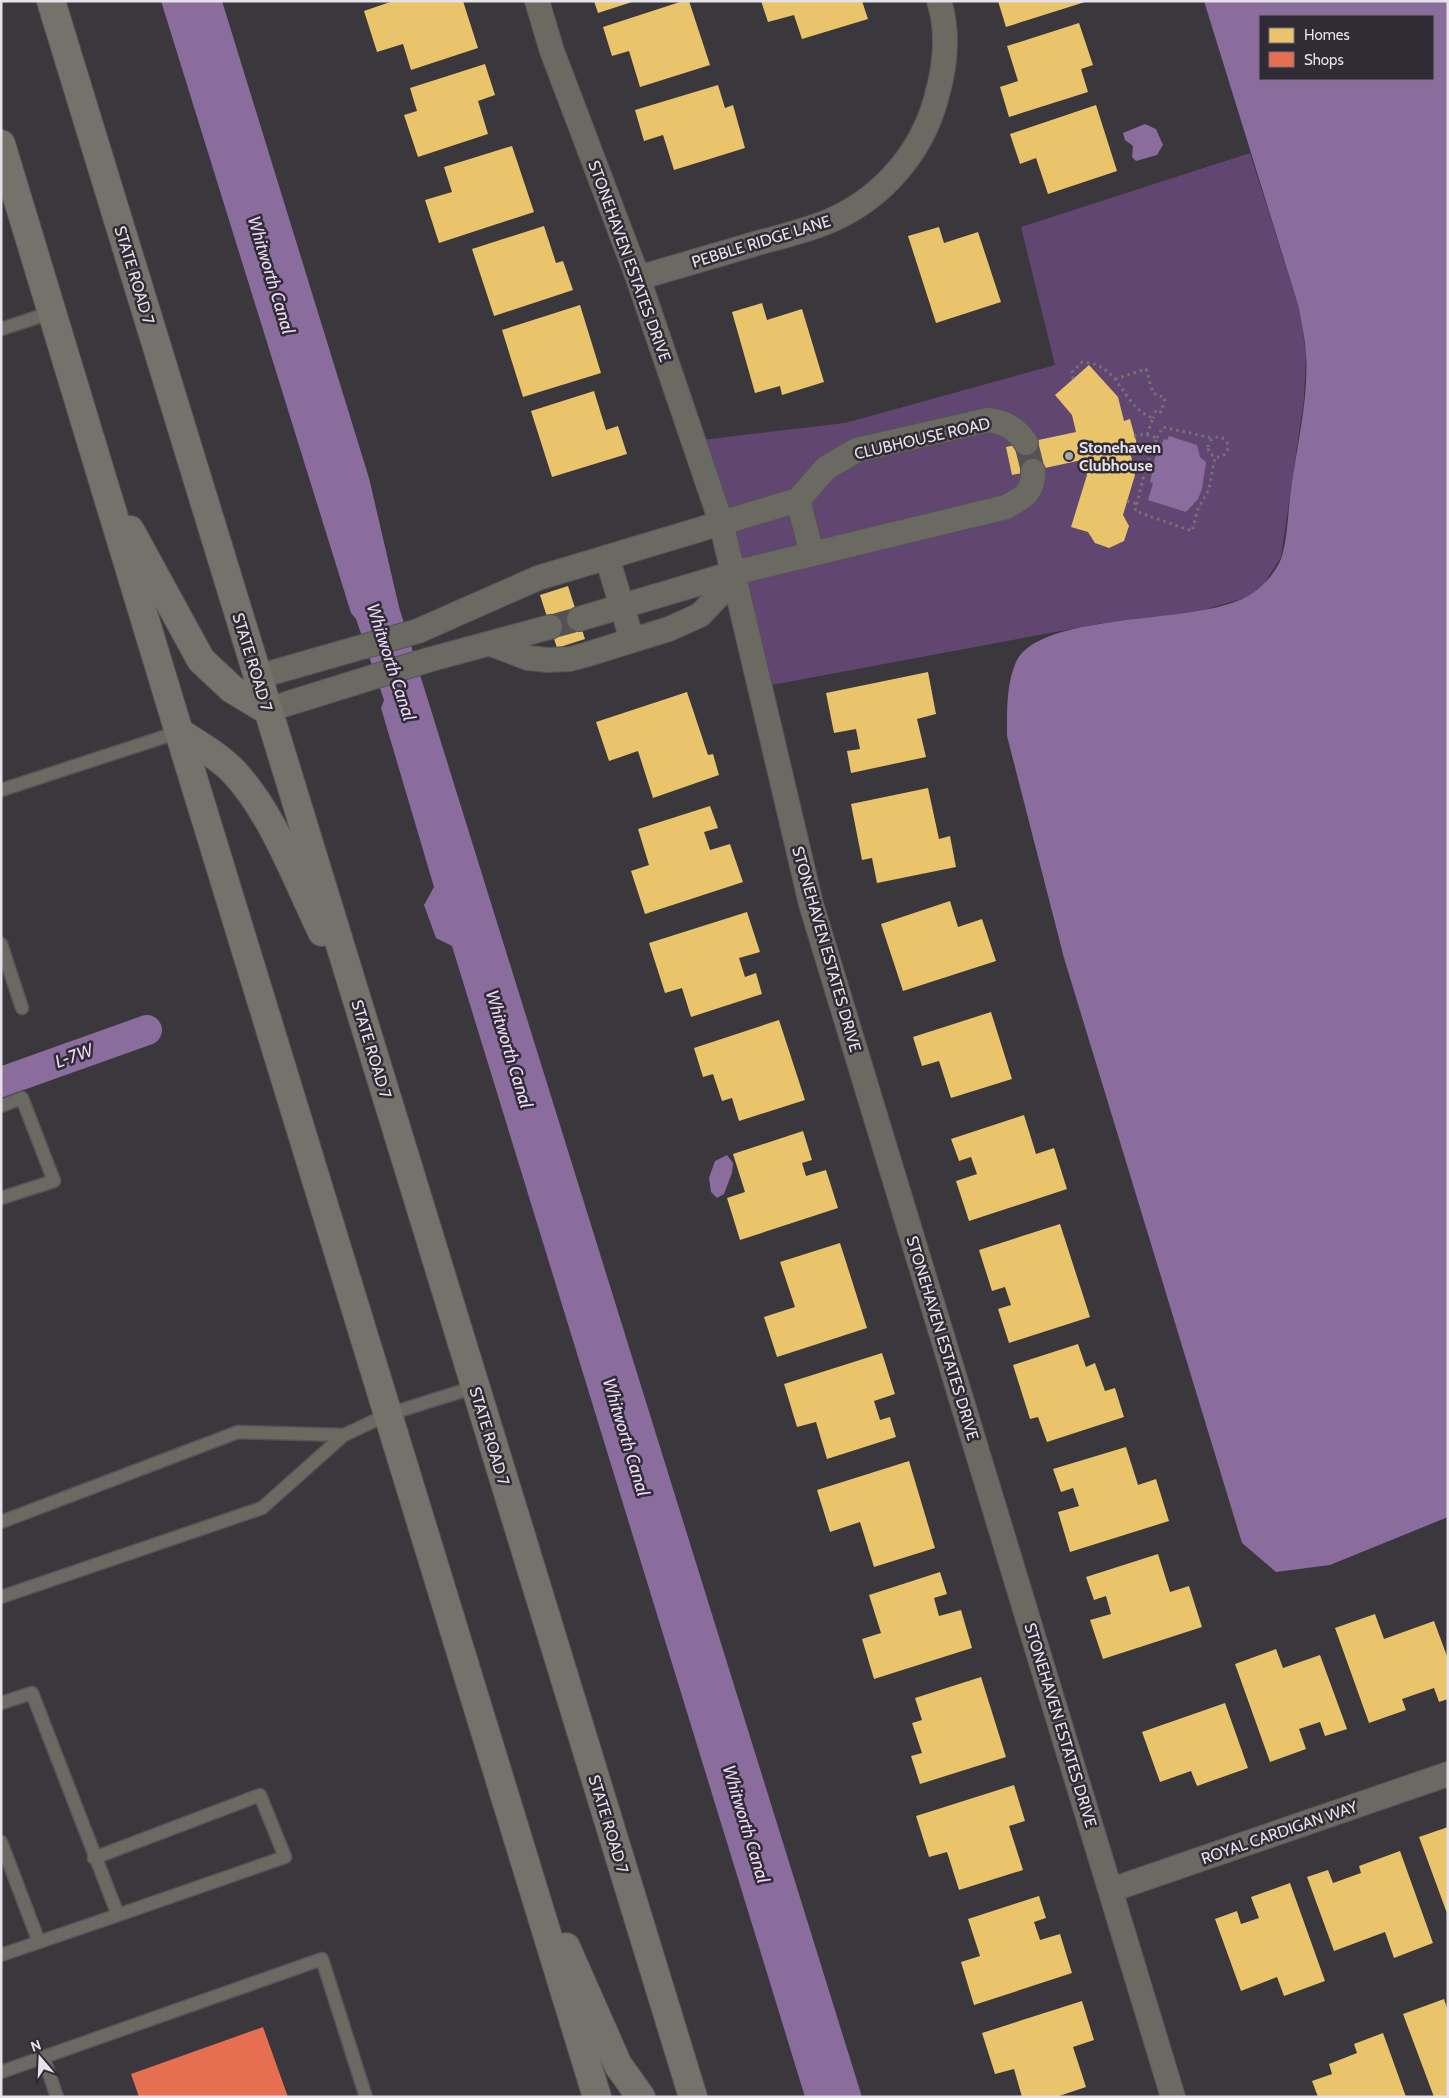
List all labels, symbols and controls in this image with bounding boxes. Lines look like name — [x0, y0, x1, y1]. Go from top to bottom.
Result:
legend — [1259, 15, 1434, 80]
text: Homes — [1304, 26, 1350, 44]
text: Shops — [1304, 51, 1344, 69]
street label: STONEHAVEN ESTATES DRIVE — [584, 158, 675, 365]
street label: PEBBLE RIDGE LANE — [689, 211, 833, 272]
water label: Whitworth Canal — [243, 213, 300, 337]
street label: STATE ROAD 7 — [111, 224, 159, 327]
street label: CLUBHOUSE ROAD — [852, 414, 992, 463]
place label: Stonehaven Clubhouse — [1079, 438, 1161, 475]
marker: Stonehaven Clubhouse — [1063, 450, 1075, 462]
water label: Whitworth Canal — [362, 600, 421, 724]
street label: STATE ROAD 7 — [229, 611, 277, 714]
street label: STONEHAVEN ESTATES DRIVE — [788, 844, 865, 1054]
water label: Whitworth Canal — [481, 987, 538, 1111]
street label: STATE ROAD 7 — [348, 998, 396, 1101]
water label: L-7W — [52, 1038, 98, 1073]
street label: STONEHAVEN ESTATES DRIVE — [902, 1234, 983, 1443]
water label: Whitworth Canal — [598, 1375, 655, 1499]
street label: STATE ROAD 7 — [466, 1385, 514, 1488]
street label: STONEHAVEN ESTATES DRIVE — [1020, 1621, 1101, 1830]
water label: Whitworth Canal — [718, 1762, 775, 1886]
street label: STATE ROAD 7 — [585, 1773, 633, 1876]
street label: ROYAL CARDIGAN WAY — [1199, 1796, 1361, 1868]
north arrow — [15, 2033, 65, 2083]
text: N — [28, 2036, 43, 2056]

